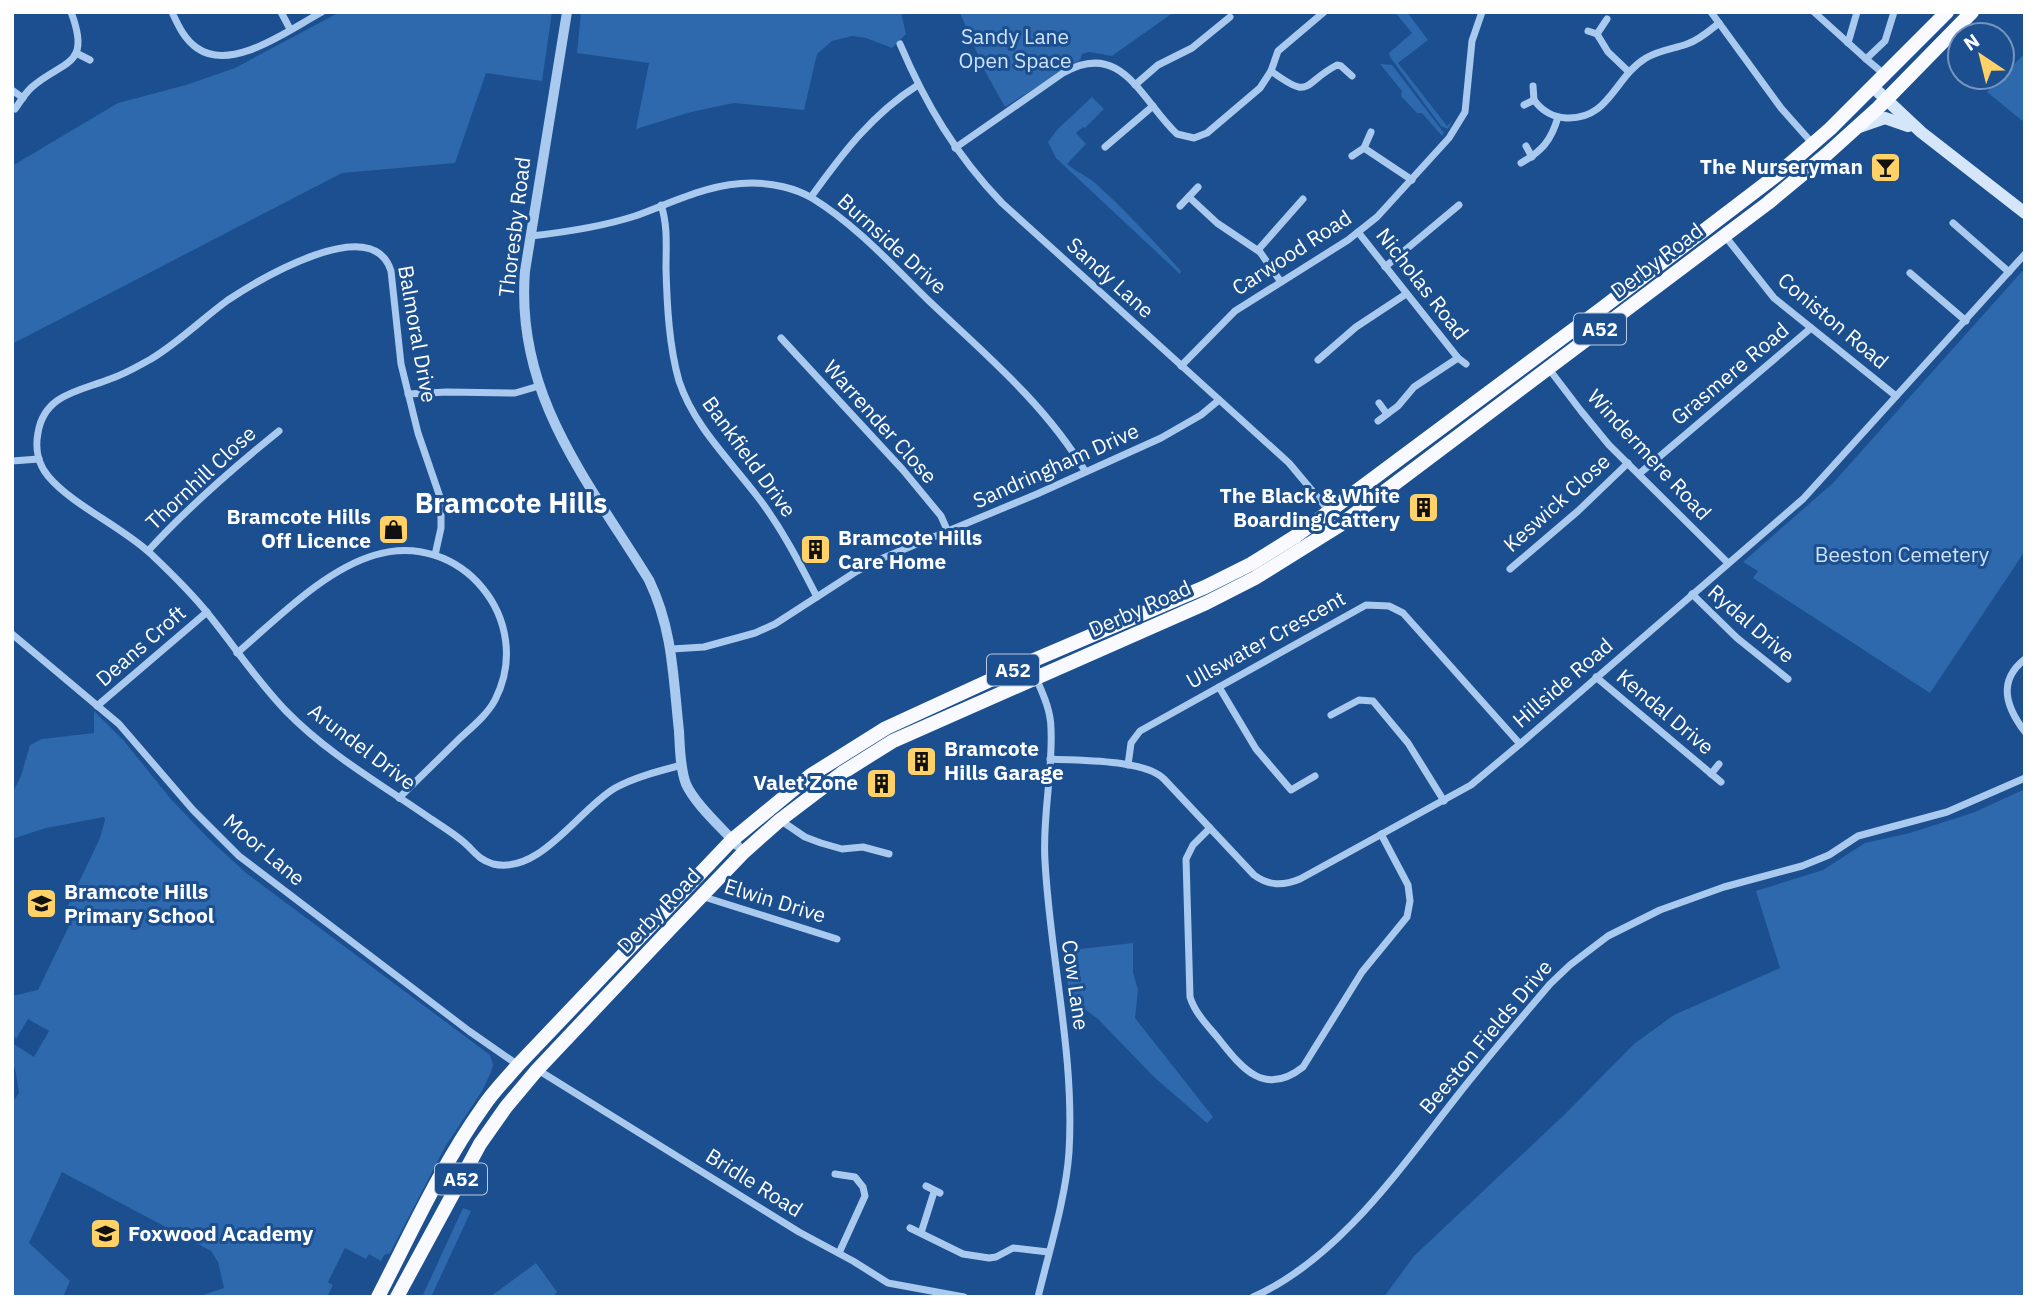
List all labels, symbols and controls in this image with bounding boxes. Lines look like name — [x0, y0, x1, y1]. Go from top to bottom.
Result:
north arrow — [1946, 21, 2016, 91]
park label: Sandy Lane Open Space — [958, 22, 1072, 74]
text: N — [1959, 28, 1984, 56]
bar icon: The Nurseryman — [1869, 150, 1903, 184]
place label: The Nurseryman — [1700, 152, 1863, 180]
street label: Thoresby Road — [492, 155, 536, 298]
street label: Burnside Drive — [832, 187, 953, 300]
street label: Carwood Road — [1226, 203, 1357, 301]
street label: Derby Road — [1604, 216, 1708, 304]
street label: Nicholas Road — [1370, 222, 1475, 345]
street label: Sandy Lane — [1061, 231, 1160, 324]
street label: Balmoral Drive — [392, 263, 444, 405]
street label: Coniston Road — [1772, 266, 1895, 375]
road number: A52 — [1574, 314, 1626, 344]
street label: Grasmere Road — [1664, 316, 1794, 431]
street label: Warrender Close — [818, 354, 944, 489]
street label: Windermere Road — [1582, 383, 1718, 526]
street label: Bankfield Drive — [696, 390, 803, 522]
street label: Sandringham Drive — [968, 416, 1143, 514]
street label: Thornhill Close — [139, 419, 261, 536]
street label: Keswick Close — [1497, 447, 1616, 558]
place label: The Black & White Boarding Cattery — [1219, 481, 1401, 533]
district label: Bramcote Hills — [415, 484, 607, 521]
building icon: The Black & White Boarding Cattery — [1406, 491, 1440, 525]
place label: Bramcote Hills Off Licence — [227, 502, 371, 554]
shop icon: Bramcote Hills Off Licence — [377, 512, 411, 546]
place label: Bramcote Hills Care Home — [838, 523, 982, 575]
building icon: Bramcote Hills Care Home — [798, 533, 832, 567]
park label: Beeston Cemetery — [1815, 540, 1990, 568]
street label: Derby Road — [1084, 573, 1195, 643]
street label: Rydal Drive — [1702, 578, 1801, 669]
street label: Ullswater Crescent — [1181, 584, 1350, 694]
street label: Deans Croft — [89, 598, 191, 692]
street label: Hillside Road — [1506, 631, 1618, 733]
road number: A52 — [987, 654, 1039, 685]
street label: Kendal Drive — [1611, 662, 1720, 760]
street label: Arundel Drive — [303, 696, 422, 796]
place label: Bramcote Hills Garage — [944, 734, 1064, 786]
building icon: Bramcote Hills Garage — [904, 744, 938, 778]
building icon: Valet Zone — [864, 766, 898, 800]
place label: Valet Zone — [753, 768, 858, 796]
street label: Moor Lane — [218, 807, 311, 892]
street label: Derby Road — [610, 861, 706, 959]
street label: Elwin Drive — [721, 871, 830, 929]
place label: Bramcote Hills Primary School — [64, 877, 214, 929]
school or university icon: Bramcote Hills Primary School — [24, 887, 58, 921]
street label: Cow Lane — [1056, 938, 1096, 1032]
street label: Beeston Fields Drive — [1412, 953, 1558, 1119]
street label: Bridle Road — [701, 1141, 808, 1223]
road number: A52 — [435, 1163, 487, 1194]
school or university icon: Foxwood Academy — [88, 1217, 122, 1251]
place label: Foxwood Academy — [128, 1219, 314, 1247]

